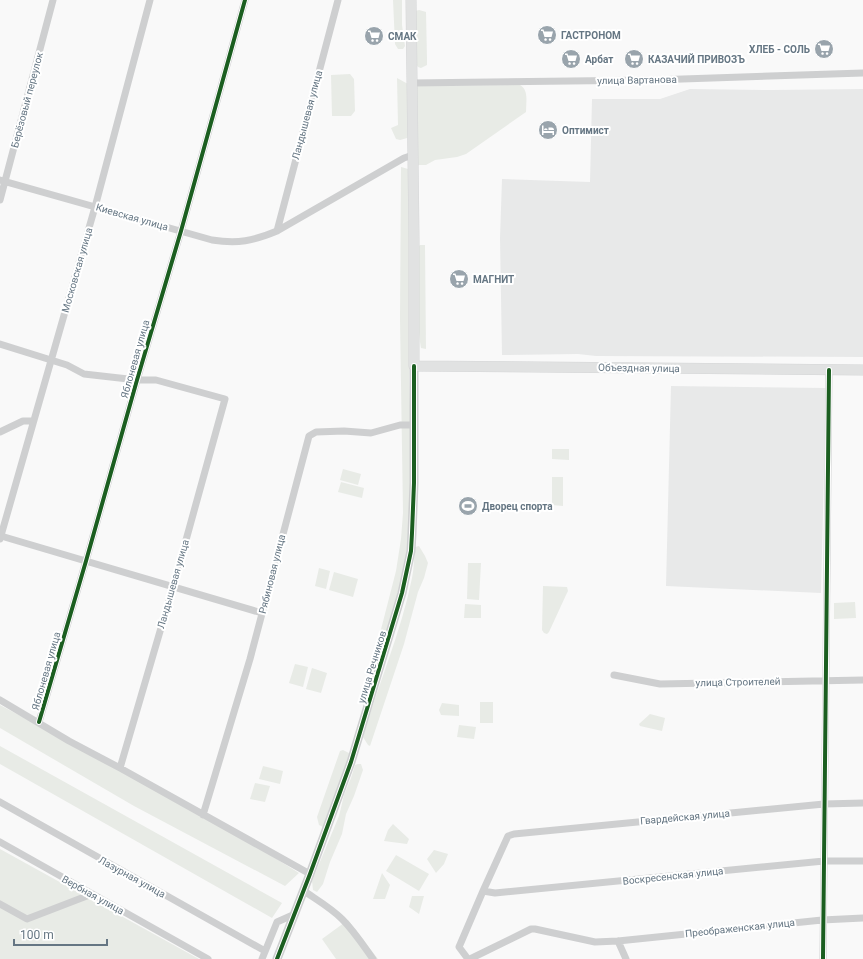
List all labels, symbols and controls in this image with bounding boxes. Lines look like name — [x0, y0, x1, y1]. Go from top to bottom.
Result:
supermarket icon: ГАСТРОНОМ — [536, 24, 558, 46]
supermarket icon: СМАК — [363, 25, 385, 47]
place label: ГАСТРОНОМ — [561, 30, 621, 41]
place label: СМАК — [388, 31, 417, 42]
supermarket icon: ХЛЕБ - СОЛЬ — [813, 38, 835, 60]
place label: ХЛЕБ - СОЛЬ — [749, 44, 810, 55]
supermarket icon: Арбат — [560, 48, 582, 70]
supermarket icon: КАЗАЧИЙ ПРИВОЗЪ — [623, 48, 645, 70]
street label: Берёзовый переулок — [9, 50, 45, 149]
place label: КАЗАЧИЙ ПРИВОЗЪ — [648, 53, 745, 65]
place label: Арбат — [585, 54, 613, 65]
street label: Ландышевая улица — [290, 69, 324, 161]
street label: улица Вартанова — [597, 74, 677, 86]
hotel icon: Оптимист — [537, 119, 559, 141]
place label: Оптимист — [562, 125, 609, 136]
street label: Киевская улица — [95, 201, 169, 233]
street label: Московская улица — [60, 226, 94, 314]
supermarket icon: МАГНИТ — [448, 268, 470, 290]
place label: МАГНИТ — [473, 274, 514, 285]
street label: Яблоневая улица — [119, 319, 151, 399]
street label: Объездная улица — [598, 362, 680, 374]
sports icon: Дворец спорта — [457, 495, 479, 517]
place label: Дворец спорта — [482, 501, 553, 512]
street label: Рябиновая улица — [257, 533, 287, 615]
street label: Ландышевая улица — [155, 538, 191, 630]
street label: улица Речников — [356, 629, 388, 705]
street label: Яблоневая улица — [30, 631, 62, 711]
street label: улица Строителей — [695, 676, 781, 688]
street label: Гвардейская улица — [640, 808, 730, 826]
street label: Лазурная улица — [97, 854, 167, 900]
street label: Воскресенская улица — [622, 865, 724, 887]
street label: Вербная улица — [60, 873, 126, 917]
street label: Преображенская улица — [685, 917, 795, 939]
scale bar — [14, 921, 107, 947]
text: 100 m — [20, 928, 54, 942]

